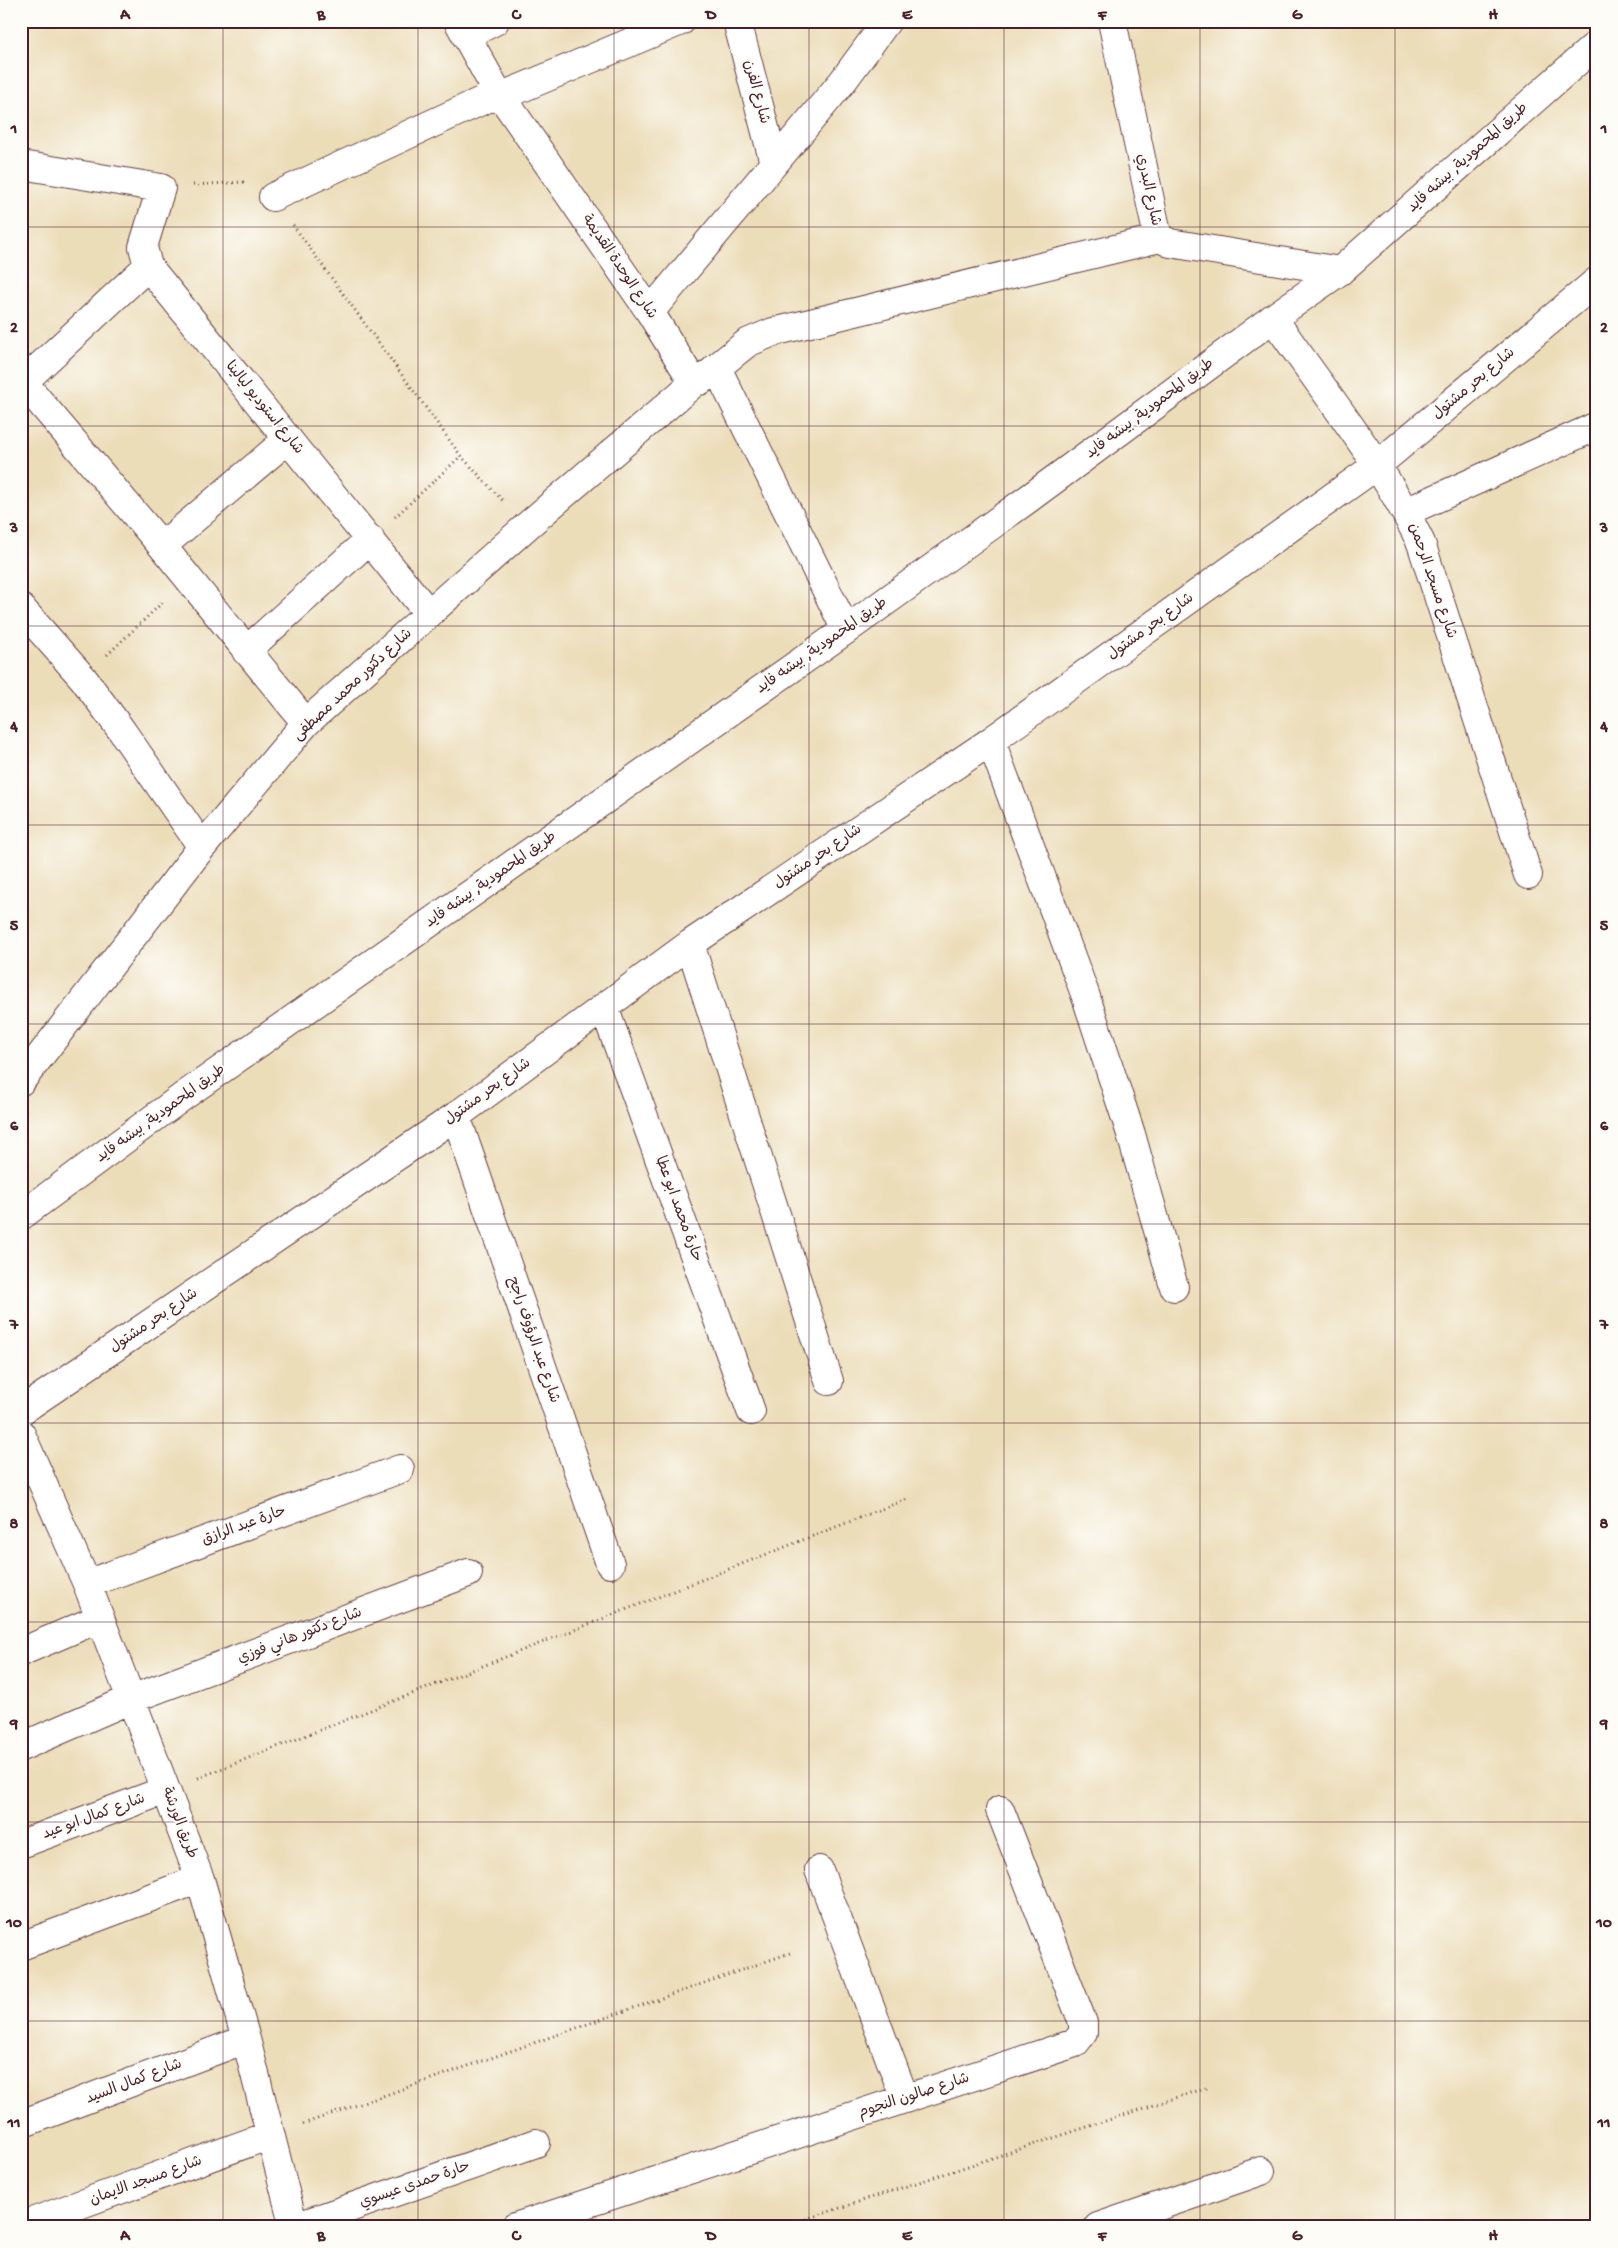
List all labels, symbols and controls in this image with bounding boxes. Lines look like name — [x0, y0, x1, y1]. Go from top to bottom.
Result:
text: A — [119, 7, 131, 26]
text: B — [316, 7, 326, 26]
text: C — [511, 7, 522, 26]
text: D — [704, 7, 717, 26]
text: E — [902, 7, 913, 26]
text: F — [1097, 7, 1108, 26]
text: G — [1292, 7, 1303, 26]
text: H — [1488, 7, 1498, 26]
street label: شارع الفرن — [739, 58, 773, 126]
street label: طريق المحمودية, بيشه فايد — [1404, 99, 1532, 217]
text: 1 — [10, 121, 17, 140]
text: 1 — [1600, 121, 1607, 140]
street label: شارع البدري — [1132, 152, 1164, 228]
street label: شارع الوحدة القديمة — [577, 211, 661, 323]
text: 2 — [10, 320, 18, 339]
text: 2 — [1600, 320, 1608, 339]
street label: شارع بحر مشتول — [1429, 344, 1519, 424]
street label: طريق المحمودية, بيشه فايد — [1082, 355, 1218, 463]
street label: شارع استوديو ليالينا — [221, 358, 307, 458]
text: 3 — [9, 520, 18, 539]
text: 3 — [1599, 520, 1608, 539]
street label: شارع مسجد الرحمن — [1404, 521, 1460, 641]
street label: شارع بحر مشتول — [1104, 590, 1198, 664]
street label: طريق المحمودية, بيشه فايد — [753, 594, 891, 698]
street label: شارع دكتور محمد مصطفى — [290, 625, 416, 745]
text: 4 — [9, 719, 18, 738]
text: 4 — [1599, 719, 1608, 738]
street label: شارع بحر مشتول — [770, 821, 866, 893]
street label: طريق المحمودية, بيشه فايد — [422, 828, 560, 932]
text: 5 — [10, 918, 19, 937]
text: 5 — [1600, 918, 1609, 937]
street label: شارع بحر مشتول — [441, 1055, 535, 1129]
street label: طريق المحمودية, بيشه فايد — [93, 1061, 229, 1167]
text: 6 — [10, 1118, 19, 1137]
text: 6 — [1600, 1118, 1609, 1137]
street label: حارة محمد ابو عطا — [651, 1154, 705, 1264]
street label: شارع عبد الرؤوف راجح — [503, 1274, 563, 1406]
street label: شارع بحر مشتول — [106, 1285, 202, 1357]
text: 7 — [9, 1317, 19, 1336]
text: 7 — [1599, 1317, 1609, 1336]
street label: حارة عبد الرازق — [199, 1502, 289, 1550]
text: 8 — [10, 1516, 19, 1535]
text: 8 — [1600, 1516, 1609, 1535]
street label: شارع دكتور هاني فوزي — [235, 1604, 365, 1670]
text: 9 — [9, 1716, 18, 1735]
text: 9 — [1599, 1716, 1608, 1735]
street label: طريق الورشة — [157, 1785, 201, 1861]
street label: شارع كمال ابو عيد — [40, 1790, 148, 1844]
text: 10 — [5, 1915, 22, 1934]
text: 10 — [1595, 1915, 1612, 1934]
street label: شارع كمال السيد — [83, 2055, 185, 2109]
street label: شارع صالون النجوم — [856, 2070, 972, 2123]
text: 11 — [7, 2115, 20, 2134]
text: 11 — [1597, 2115, 1610, 2134]
street label: شارع مسجد الايمان — [87, 2152, 205, 2210]
street label: حارة حمدى عيسوي — [357, 2158, 473, 2212]
text: A — [119, 2228, 131, 2247]
text: B — [316, 2228, 326, 2247]
text: C — [511, 2228, 522, 2247]
text: D — [704, 2228, 717, 2247]
text: E — [902, 2228, 913, 2247]
text: F — [1097, 2228, 1108, 2247]
text: G — [1292, 2228, 1303, 2247]
text: H — [1488, 2228, 1498, 2247]

